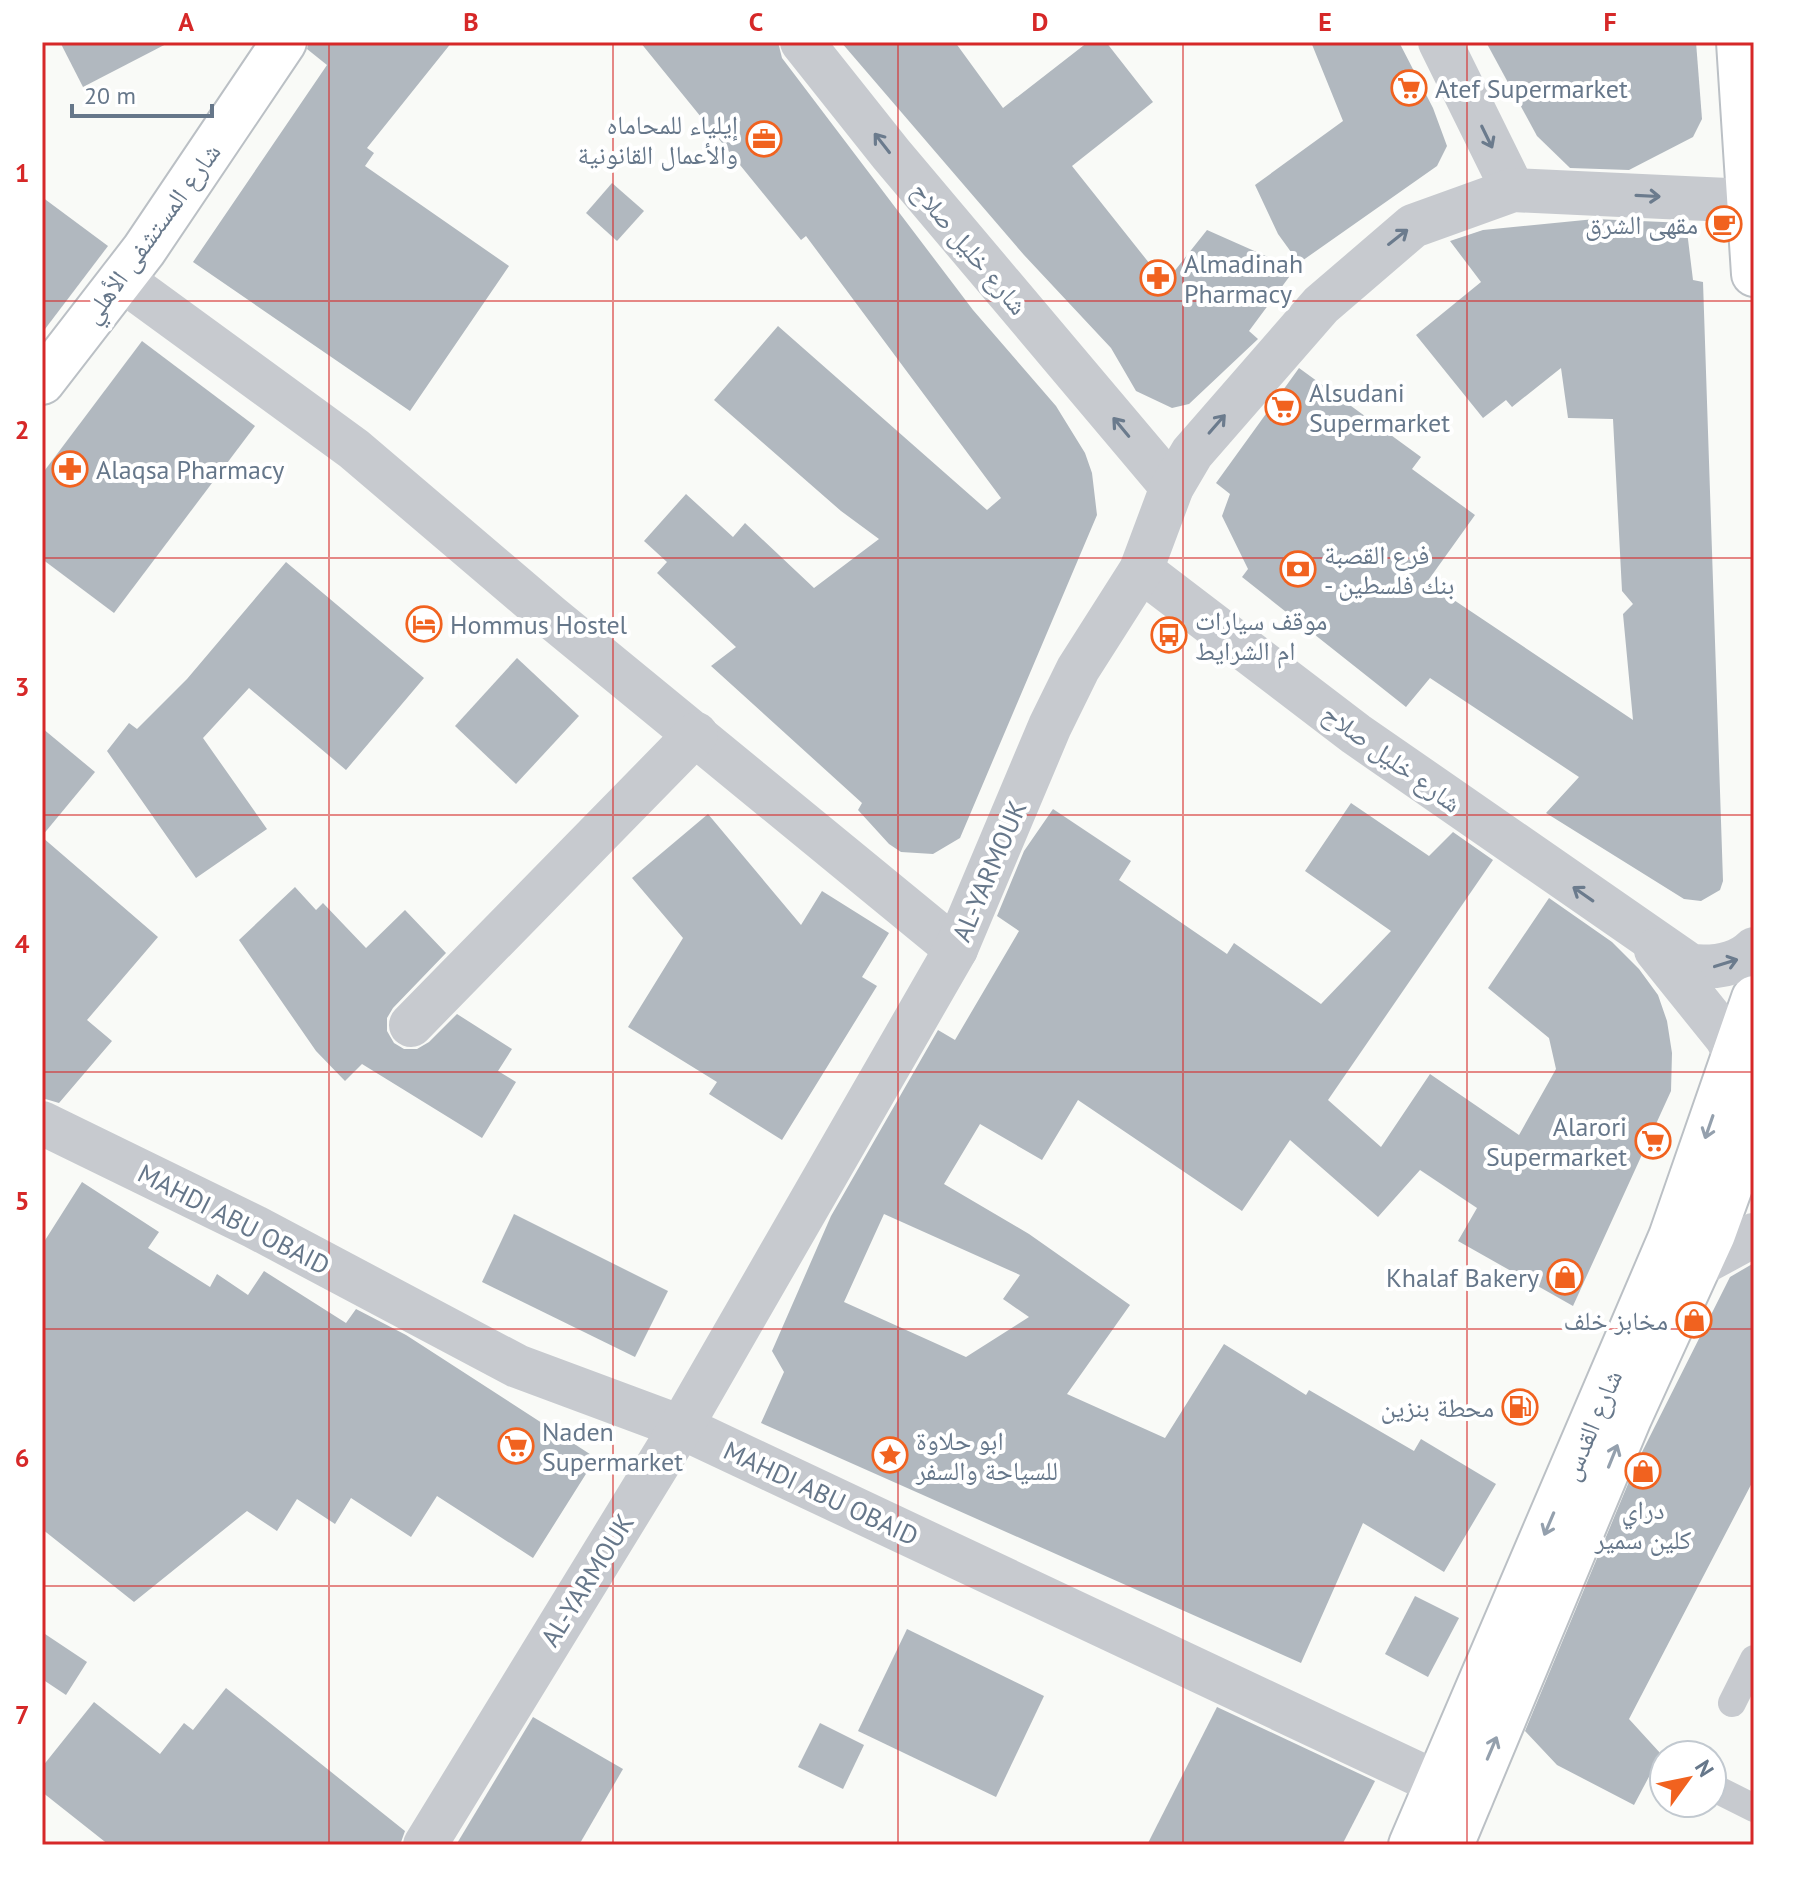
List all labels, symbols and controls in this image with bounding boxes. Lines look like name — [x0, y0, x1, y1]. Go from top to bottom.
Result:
text: A — [178, 5, 194, 38]
text: B — [463, 5, 479, 38]
text: C — [749, 5, 763, 38]
text: D — [1032, 5, 1048, 38]
text: E — [1318, 5, 1332, 38]
text: F — [1603, 5, 1617, 38]
scale bar — [72, 68, 212, 118]
supermarket icon: Atef Supermarket — [1390, 69, 1428, 107]
place label: Atef Supermarket — [1435, 72, 1628, 105]
text: 20 m — [84, 80, 136, 111]
place label: إيلياء للمحاماه والأعمال القانونية — [577, 108, 738, 171]
office icon: إيلياء للمحاماه والأعمال القانونية — [745, 120, 783, 158]
one-way arrow — [1479, 125, 1495, 149]
one-way arrow — [873, 133, 891, 154]
street label: شارع المستشفى الأهلي — [75, 136, 231, 332]
text: 1 — [15, 156, 29, 189]
street label: شارع خليل صلاح — [905, 175, 1035, 321]
one-way arrow — [1634, 189, 1661, 204]
cafe icon: مقهی الشرق — [1705, 205, 1743, 243]
place label: مقهی الشرق — [1585, 208, 1698, 241]
one-way arrow — [1387, 229, 1408, 246]
place label: Almadinah Pharmacy — [1184, 247, 1303, 310]
pharmacy icon: Almadinah Pharmacy — [1139, 259, 1177, 297]
place label: Alsudani Supermarket — [1309, 376, 1450, 439]
supermarket icon: Alsudani Supermarket — [1264, 388, 1302, 426]
text: 2 — [15, 413, 29, 446]
one-way arrow — [1208, 414, 1226, 434]
one-way arrow — [1112, 418, 1130, 438]
pharmacy icon: Alaqsa Pharmacy — [51, 450, 89, 488]
place label: Alaqsa Pharmacy — [96, 453, 284, 486]
place label: فرع القصبة - بنك فلسطين — [1324, 538, 1455, 601]
bank icon: فرع القصبة - بنك فلسطين — [1279, 550, 1317, 588]
place label: موقف سيارات ام الشرايط — [1195, 604, 1327, 669]
hotel icon: Hommus Hostel — [405, 605, 443, 643]
place label: Hommus Hostel — [450, 608, 628, 641]
bus stop icon: موقف سيارات ام الشرايط — [1150, 616, 1188, 654]
text: 3 — [15, 670, 29, 703]
street label: شارع خليل صلاح — [1316, 697, 1468, 819]
street label: AL-YARMOUK — [944, 795, 1034, 947]
one-way arrow — [1573, 886, 1594, 903]
text: 4 — [15, 927, 30, 960]
one-way arrow — [1714, 955, 1739, 970]
place label: Alarori Supermarket — [1486, 1110, 1627, 1173]
one-way arrow — [1701, 1114, 1716, 1139]
supermarket icon: Alarori Supermarket — [1634, 1122, 1672, 1160]
street label: MAHDI ABU OBAID — [133, 1156, 335, 1282]
text: 5 — [15, 1184, 29, 1217]
shop icon: Khalaf Bakery — [1546, 1258, 1584, 1296]
place label: Khalaf Bakery — [1386, 1261, 1539, 1294]
shop icon: مخابز خلف — [1675, 1301, 1713, 1339]
place label: مخابز خلف — [1564, 1304, 1668, 1337]
street label: شارع القدس — [1553, 1365, 1629, 1485]
fuel station icon: محطة بنزين — [1501, 1388, 1539, 1426]
place label: محطة بنزين — [1380, 1391, 1494, 1424]
place label: Naden Supermarket — [542, 1415, 683, 1478]
place label: ابو حلاوة للسياحة والسفر — [915, 1424, 1058, 1487]
supermarket icon: Naden Supermarket — [497, 1427, 535, 1465]
street label: MAHDI ABU OBAID — [718, 1433, 924, 1553]
place icon: ابو حلاوة للسياحة والسفر — [871, 1436, 909, 1474]
text: 6 — [15, 1441, 29, 1474]
one-way arrow — [1607, 1444, 1622, 1469]
shop icon: دراي كلين سمير — [1624, 1452, 1662, 1490]
place label: دراي كلين سمير — [1594, 1493, 1691, 1556]
street label: AL-YARMOUK — [533, 1508, 641, 1652]
one-way arrow — [1541, 1511, 1556, 1535]
text: 7 — [15, 1698, 29, 1731]
one-way arrow — [1486, 1736, 1501, 1761]
north arrow — [1648, 1739, 1728, 1819]
text: N — [1689, 1754, 1720, 1782]

